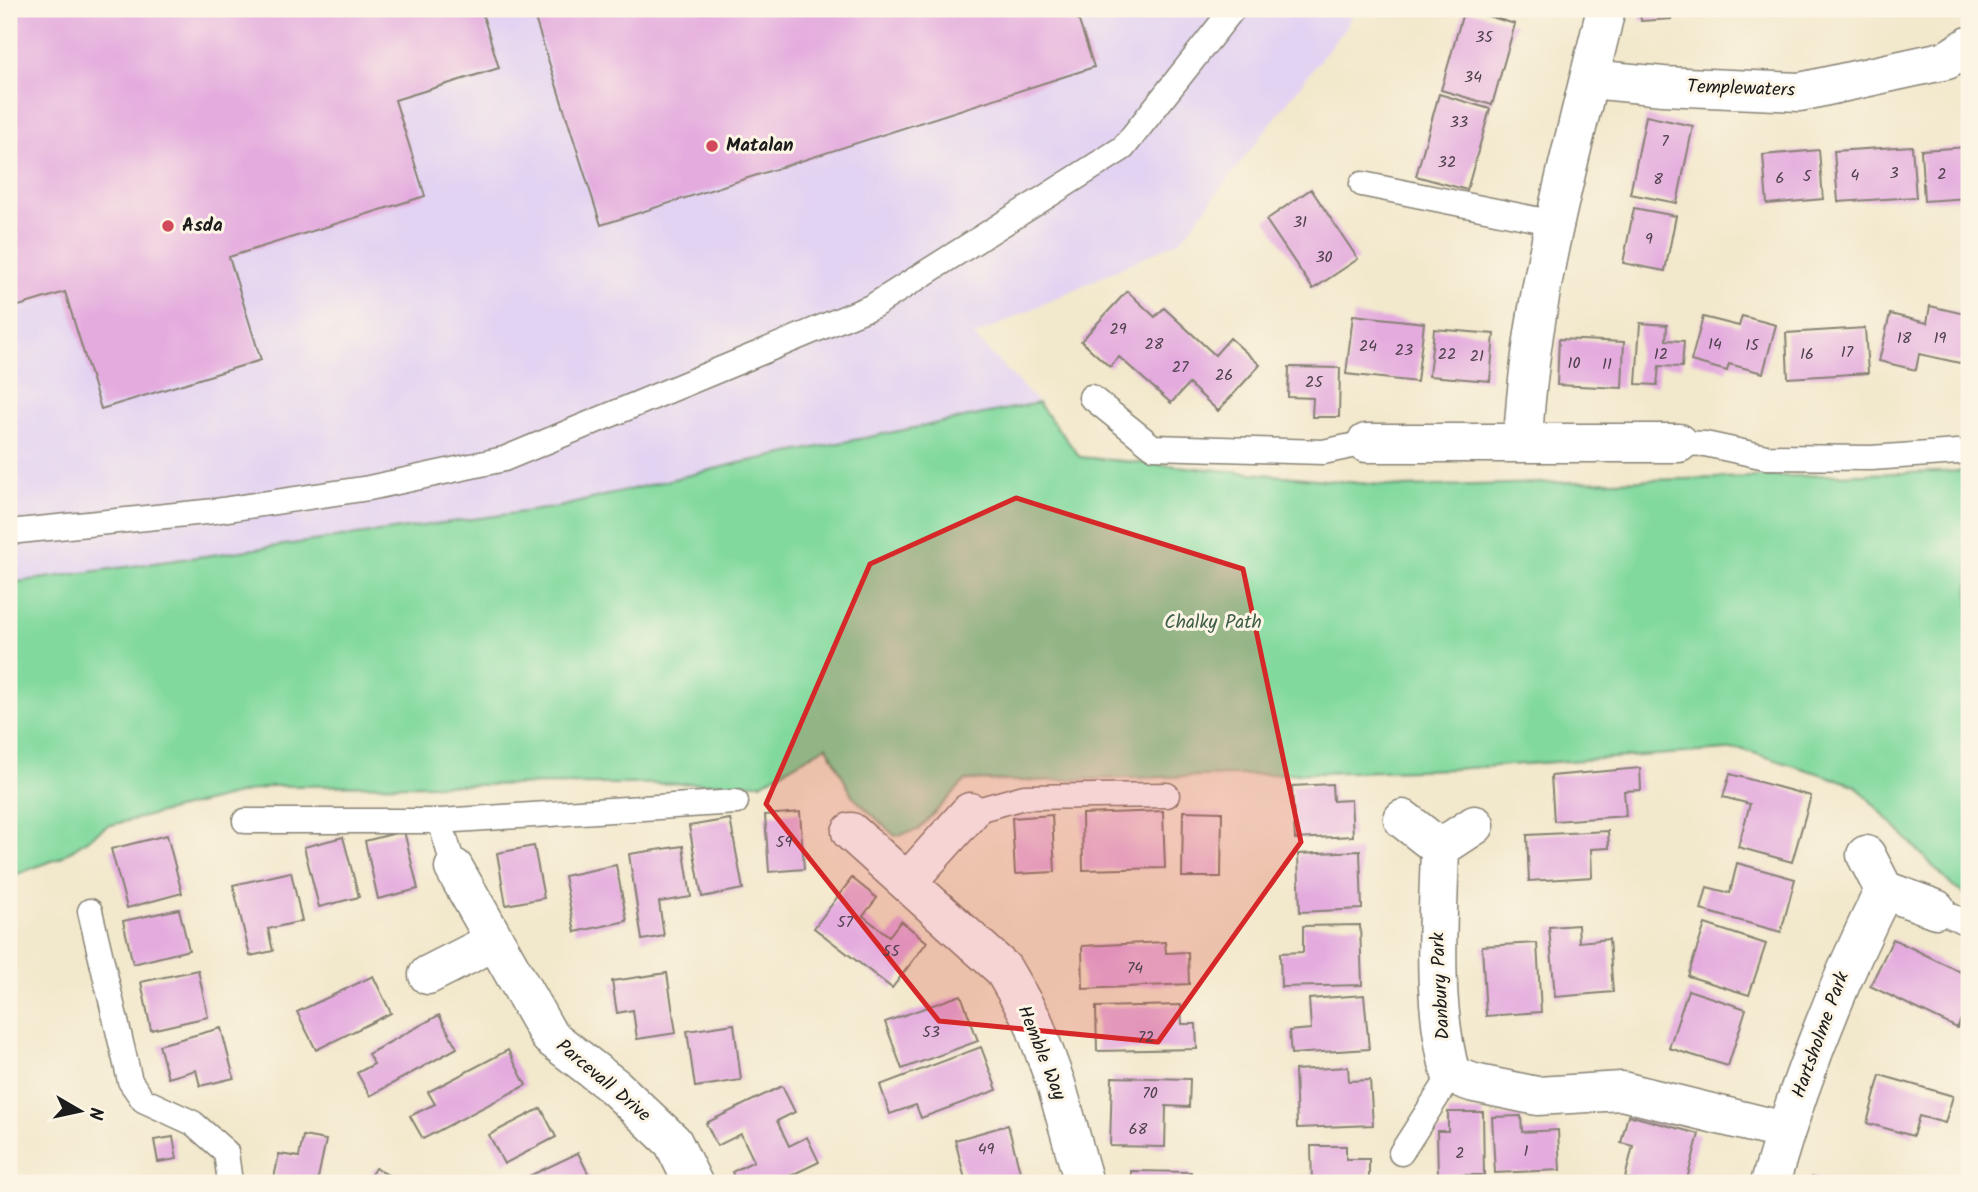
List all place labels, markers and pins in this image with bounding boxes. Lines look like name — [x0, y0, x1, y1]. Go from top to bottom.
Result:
place label: Matalan — [726, 131, 794, 161]
marker: Matalan — [704, 138, 720, 154]
place label: Asda — [182, 211, 223, 241]
marker: Asda — [160, 218, 176, 234]

